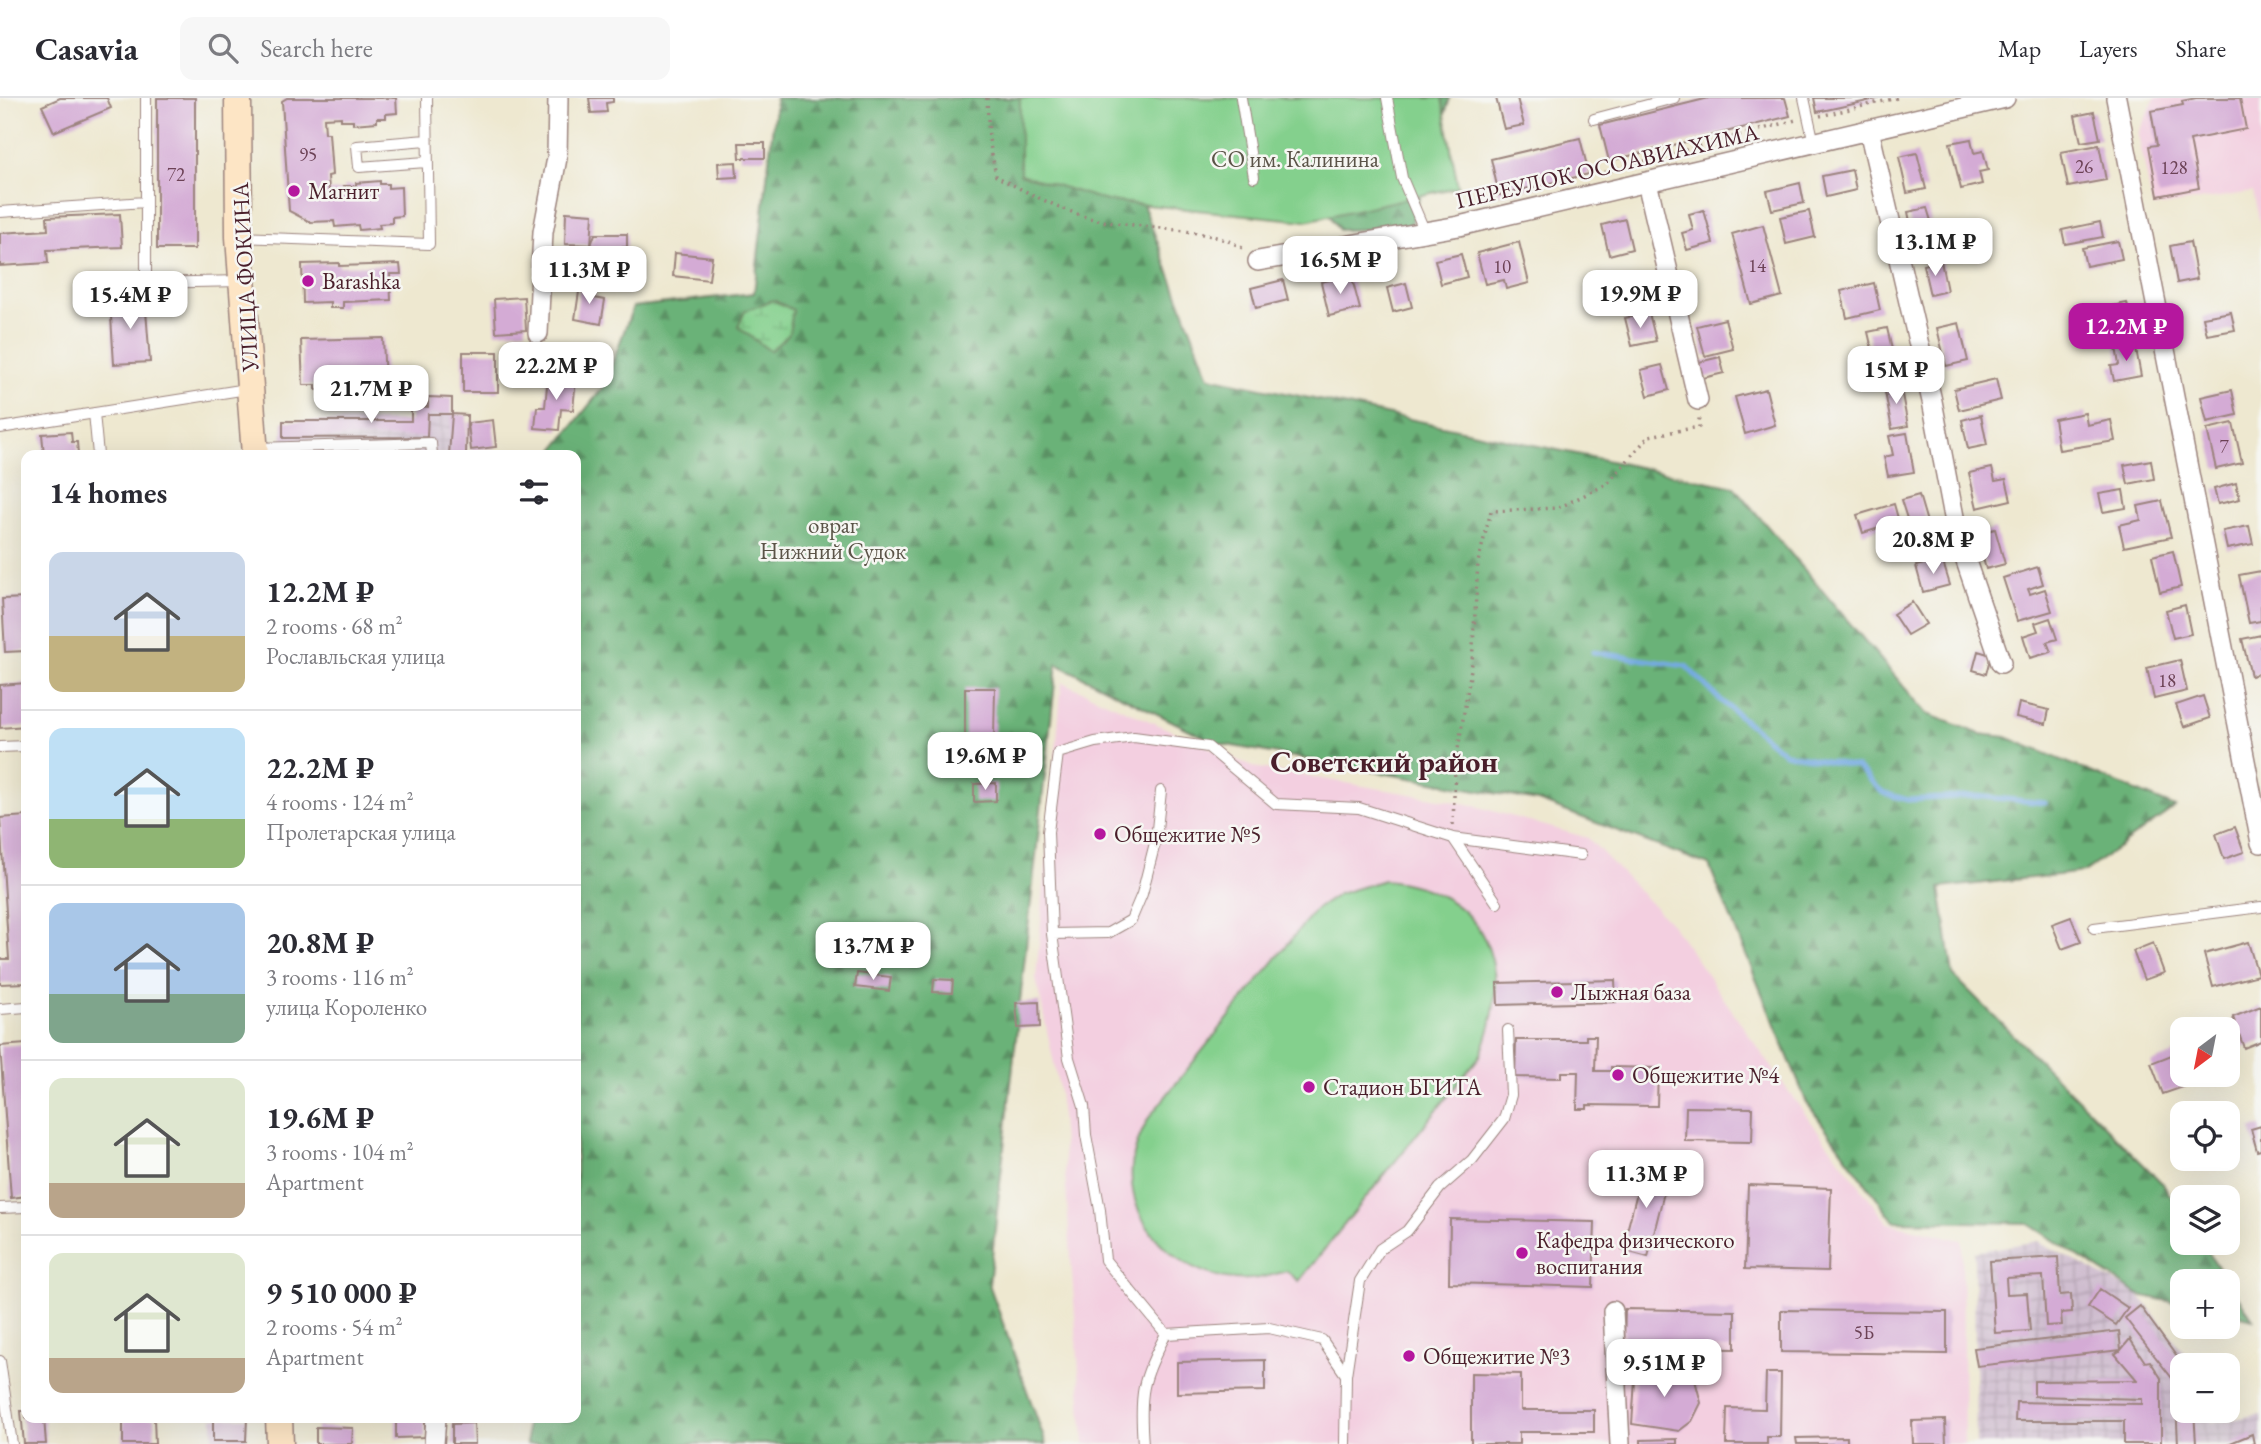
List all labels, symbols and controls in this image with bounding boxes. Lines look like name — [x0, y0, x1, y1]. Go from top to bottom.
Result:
search box — [180, 17, 670, 80]
text: Casavia — [35, 27, 138, 70]
icon: search — [204, 29, 242, 67]
text: Search here — [260, 31, 373, 65]
text: Map — [1998, 33, 2041, 64]
text: Layers — [2079, 33, 2138, 64]
text: Share — [2176, 33, 2226, 64]
street label: ПЕРЕУЛОК ОСОАВИАХИМА — [1452, 116, 1763, 216]
house number: 95 — [299, 142, 317, 167]
park label: СО им. Калинина — [1211, 144, 1380, 174]
house number: 26 — [2075, 154, 2093, 179]
house number: 128 — [2160, 155, 2188, 180]
house number: 72 — [167, 162, 185, 187]
place label: Магнит — [308, 176, 380, 206]
street label: УЛИЦА ФОКИНА — [225, 180, 265, 373]
marker: Магнит — [286, 183, 302, 199]
pin: 13.1M ₽ — [1870, 218, 2000, 278]
text: 13.1M ₽ — [1894, 226, 1976, 256]
pin: 16.5M ₽ — [1275, 236, 1405, 296]
text: 16.5M ₽ — [1299, 244, 1381, 274]
pin: 11.3M ₽ — [524, 246, 654, 306]
house number: 14 — [1748, 253, 1767, 278]
text: 11.3M ₽ — [548, 254, 630, 284]
house number: 10 — [1493, 254, 1511, 279]
place label: Barashka — [322, 266, 402, 296]
pin: 19.9M ₽ — [1575, 271, 1705, 330]
pin: 15.4M ₽ — [65, 272, 195, 331]
marker: Barashka — [300, 273, 316, 289]
text: 19.9M ₽ — [1599, 278, 1681, 308]
text: 15.4M ₽ — [89, 279, 171, 309]
pin: 12.2M ₽ — [2061, 303, 2191, 363]
text: 12.2M ₽ — [2085, 311, 2167, 341]
pin: 22.2M ₽ — [491, 342, 621, 402]
pin: 15M ₽ — [1847, 346, 1945, 406]
text: 22.2M ₽ — [515, 350, 597, 380]
text: 15M ₽ — [1863, 354, 1929, 384]
pin: 21.7M ₽ — [306, 366, 436, 425]
text: 21.7M ₽ — [330, 373, 412, 403]
house number: 7 — [2219, 434, 2229, 459]
text: 14 homes — [49, 473, 167, 512]
icon: filters — [515, 473, 553, 511]
park label: овраг Нижний Судок — [760, 510, 906, 566]
pin: 20.8M ₽ — [1868, 517, 1998, 576]
text: 20.8M ₽ — [1892, 524, 1974, 554]
text: 12.2M ₽ — [266, 572, 374, 611]
icon: home — [105, 580, 189, 664]
text: 2 rooms · 68 m² — [266, 611, 403, 641]
text: Рославльская улица — [266, 641, 445, 671]
house number: 18 — [2158, 668, 2176, 693]
pin: 19.6M ₽ — [920, 732, 1050, 792]
text: 19.6M ₽ — [944, 740, 1026, 770]
district label: Советский район — [1270, 742, 1498, 781]
text: 22.2M ₽ — [266, 748, 374, 787]
icon: home — [105, 756, 189, 840]
text: 4 rooms · 124 m² — [266, 787, 414, 817]
text: Пролетарская улица — [266, 817, 456, 847]
place label: Общежитие №5 — [1114, 819, 1261, 849]
marker: Общежитие №5 — [1092, 826, 1108, 842]
pin: 13.7M ₽ — [808, 922, 938, 982]
text: 20.8M ₽ — [266, 923, 374, 962]
text: 13.7M ₽ — [832, 930, 914, 960]
icon: home — [105, 931, 189, 1015]
text: 3 rooms · 116 m² — [266, 962, 414, 992]
place label: Лыжная база — [1571, 977, 1692, 1007]
marker: Лыжная база — [1549, 984, 1565, 1000]
text: улица Короленко — [266, 992, 427, 1022]
north arrow — [2170, 1017, 2240, 1087]
map controls — [2170, 1017, 2240, 1423]
place label: Общежитие №4 — [1632, 1060, 1780, 1090]
marker: Общежитие №4 — [1610, 1067, 1626, 1083]
place label: Стадион БГИТА — [1323, 1072, 1483, 1102]
marker: Стадион БГИТА — [1301, 1079, 1317, 1095]
text: 19.6M ₽ — [266, 1098, 374, 1137]
button: locate — [2170, 1101, 2240, 1171]
icon: home — [105, 1106, 189, 1190]
text: 3 rooms · 104 m² — [266, 1137, 414, 1167]
pin: 11.3M ₽ — [1581, 1150, 1711, 1210]
text: 11.3M ₽ — [1605, 1158, 1687, 1188]
text: Apartment — [266, 1167, 364, 1197]
button: layers — [2170, 1185, 2240, 1255]
place label: Кафедра физического воспитания — [1536, 1225, 1735, 1281]
marker: Кафедра физического воспитания — [1514, 1245, 1530, 1261]
button: + — [2170, 1269, 2240, 1339]
text: 9 510 000 ₽ — [266, 1273, 417, 1312]
icon: home — [105, 1281, 189, 1365]
text: 2 rooms · 54 m² — [266, 1312, 403, 1342]
house number: 5Б — [1854, 1320, 1874, 1345]
pin: 9.51M ₽ — [1599, 1340, 1729, 1399]
place label: Общежитие №3 — [1423, 1341, 1570, 1371]
text: Apartment — [266, 1342, 364, 1372]
text: 9.51M ₽ — [1623, 1347, 1705, 1377]
marker: Общежитие №3 — [1401, 1348, 1417, 1364]
button: − — [2170, 1353, 2240, 1423]

